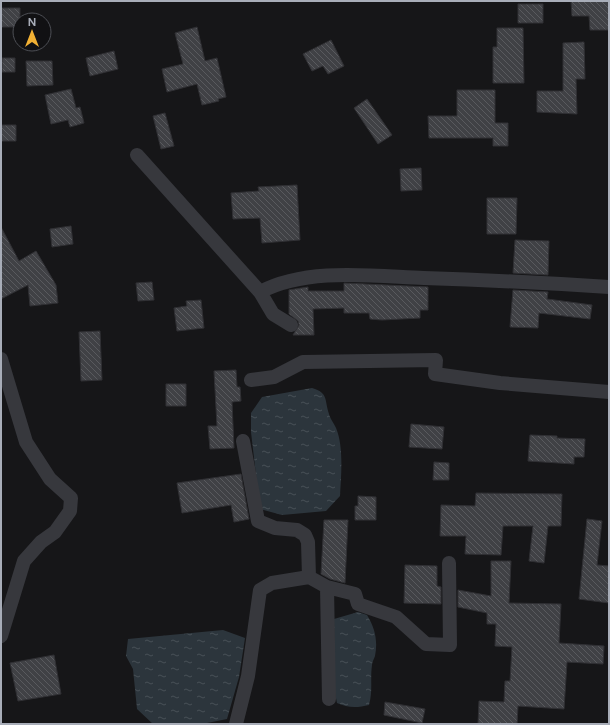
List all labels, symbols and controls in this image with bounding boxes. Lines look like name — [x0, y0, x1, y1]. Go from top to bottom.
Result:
north arrow — [12, 12, 52, 52]
text: N — [28, 16, 36, 29]

